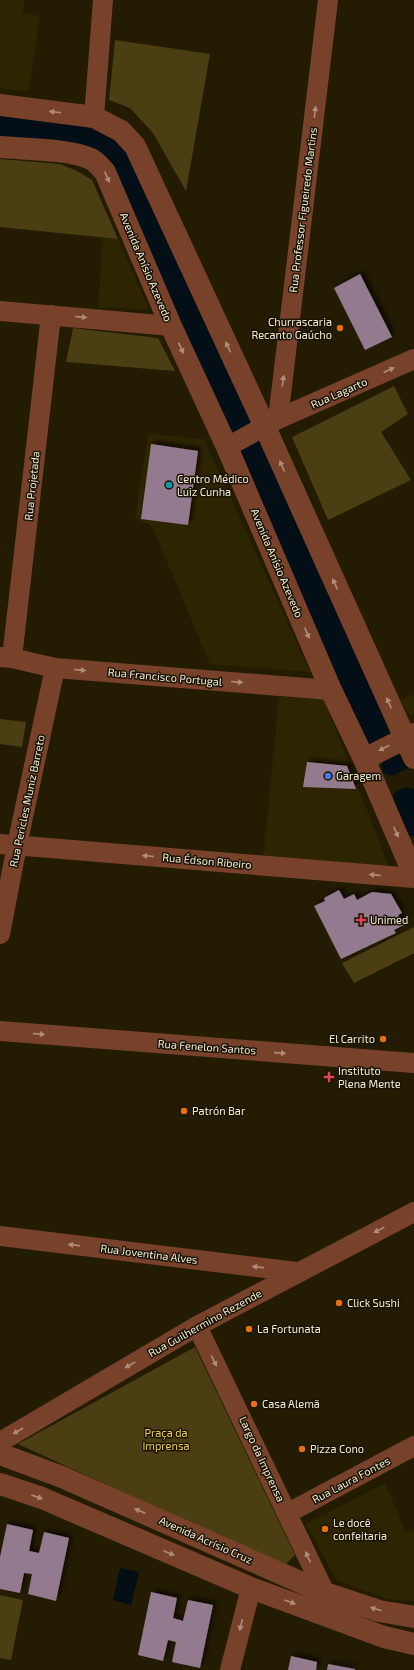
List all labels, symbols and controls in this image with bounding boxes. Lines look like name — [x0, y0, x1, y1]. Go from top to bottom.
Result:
one-way arrow — [311, 106, 318, 118]
one-way arrow — [49, 109, 61, 116]
street label: Rua Professor Figueiredo Martins — [286, 126, 319, 293]
one-way arrow — [104, 172, 110, 183]
street label: Avenida Anísio Azevedo — [118, 210, 175, 323]
one-way arrow — [75, 314, 87, 321]
place label: Churrascaria Recanto Gaúcho — [251, 315, 332, 341]
marker: Churrascaria Recanto Gaúcho — [335, 323, 345, 333]
one-way arrow — [178, 342, 184, 353]
one-way arrow — [225, 342, 231, 353]
one-way arrow — [384, 367, 396, 373]
street label: Rua Lagarto — [309, 374, 369, 411]
one-way arrow — [280, 375, 286, 387]
street label: Rua Projetada — [21, 451, 43, 521]
one-way arrow — [279, 460, 285, 471]
place label: Centro Médico Luiz Cunha — [177, 472, 249, 498]
marker: Centro Médico Luiz Cunha — [164, 480, 174, 490]
street label: Avenida Anísio Azevedo — [249, 506, 306, 619]
one-way arrow — [332, 578, 339, 590]
one-way arrow — [304, 628, 310, 640]
street label: Rua Francisco Portugal — [107, 665, 224, 688]
one-way arrow — [74, 666, 86, 673]
one-way arrow — [231, 679, 243, 686]
one-way arrow — [386, 697, 392, 708]
street label: Rua Pericles Muniz Barreto — [6, 734, 47, 868]
one-way arrow — [379, 745, 390, 752]
place label: Garagem — [336, 769, 381, 782]
marker: Garagem — [323, 771, 333, 781]
one-way arrow — [393, 827, 399, 839]
street label: Rua Édson Ribeiro — [162, 850, 252, 871]
one-way arrow — [142, 853, 154, 860]
one-way arrow — [369, 872, 381, 878]
place label: Unimed — [370, 913, 408, 926]
marker: Unimed — [355, 914, 367, 926]
one-way arrow — [33, 1031, 45, 1038]
place label: El Carrito — [329, 1032, 375, 1045]
marker: El Carrito — [378, 1034, 388, 1044]
street label: Rua Fenelon Santos — [157, 1037, 257, 1056]
one-way arrow — [274, 1049, 286, 1056]
place label: Instituto Plena Mente — [338, 1064, 401, 1090]
marker: Instituto Plena Mente — [323, 1071, 335, 1083]
place label: Patrón Bar — [192, 1104, 246, 1117]
marker: Patrón Bar — [179, 1106, 189, 1116]
one-way arrow — [374, 1227, 385, 1233]
street label: Rua Joventina Alves — [100, 1241, 199, 1266]
one-way arrow — [68, 1242, 80, 1248]
one-way arrow — [252, 1264, 264, 1271]
street label: Rua Guilhermino Rezende — [146, 1286, 264, 1359]
place label: Click Sushi — [347, 1296, 400, 1309]
marker: Click Sushi — [334, 1298, 344, 1308]
place label: La Fortunata — [257, 1322, 321, 1335]
marker: La Fortunata — [244, 1324, 254, 1334]
one-way arrow — [211, 1355, 218, 1366]
one-way arrow — [124, 1362, 136, 1369]
place label: Casa Alemã — [262, 1397, 320, 1410]
marker: Casa Alemã — [249, 1399, 259, 1409]
street label: Largo da Imprensa — [237, 1414, 288, 1504]
park label: Praça da Imprensa — [142, 1426, 190, 1452]
one-way arrow — [12, 1428, 24, 1435]
place label: Pizza Cono — [310, 1442, 364, 1455]
marker: Pizza Cono — [297, 1444, 307, 1454]
street label: Rua Laura Fontes — [310, 1453, 392, 1506]
one-way arrow — [31, 1494, 43, 1500]
one-way arrow — [134, 1508, 145, 1514]
street label: Avenida Acrísio Cruz — [157, 1513, 255, 1566]
place label: Le docê confeitaria — [333, 1516, 387, 1542]
marker: Le docê confeitaria — [320, 1524, 330, 1534]
one-way arrow — [164, 1550, 175, 1556]
one-way arrow — [305, 1552, 311, 1563]
one-way arrow — [284, 1599, 296, 1605]
one-way arrow — [369, 1606, 382, 1612]
one-way arrow — [238, 1619, 244, 1632]

